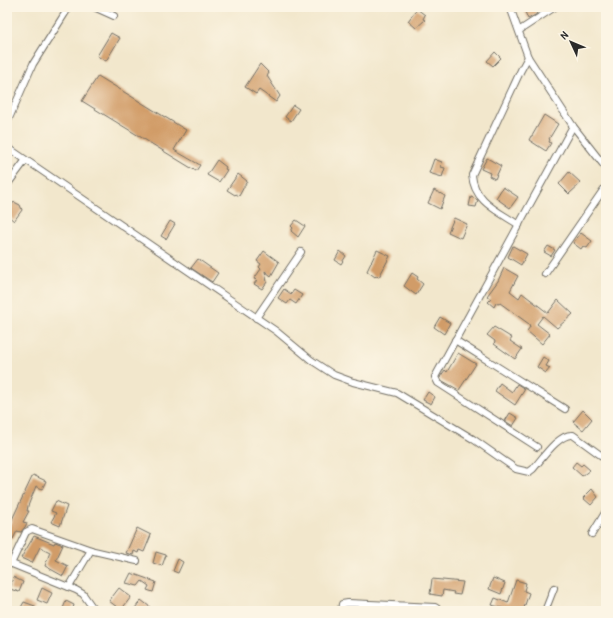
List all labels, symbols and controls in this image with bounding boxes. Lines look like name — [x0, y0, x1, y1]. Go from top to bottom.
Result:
north arrow — [551, 22, 591, 62]
text: N — [557, 28, 571, 42]

